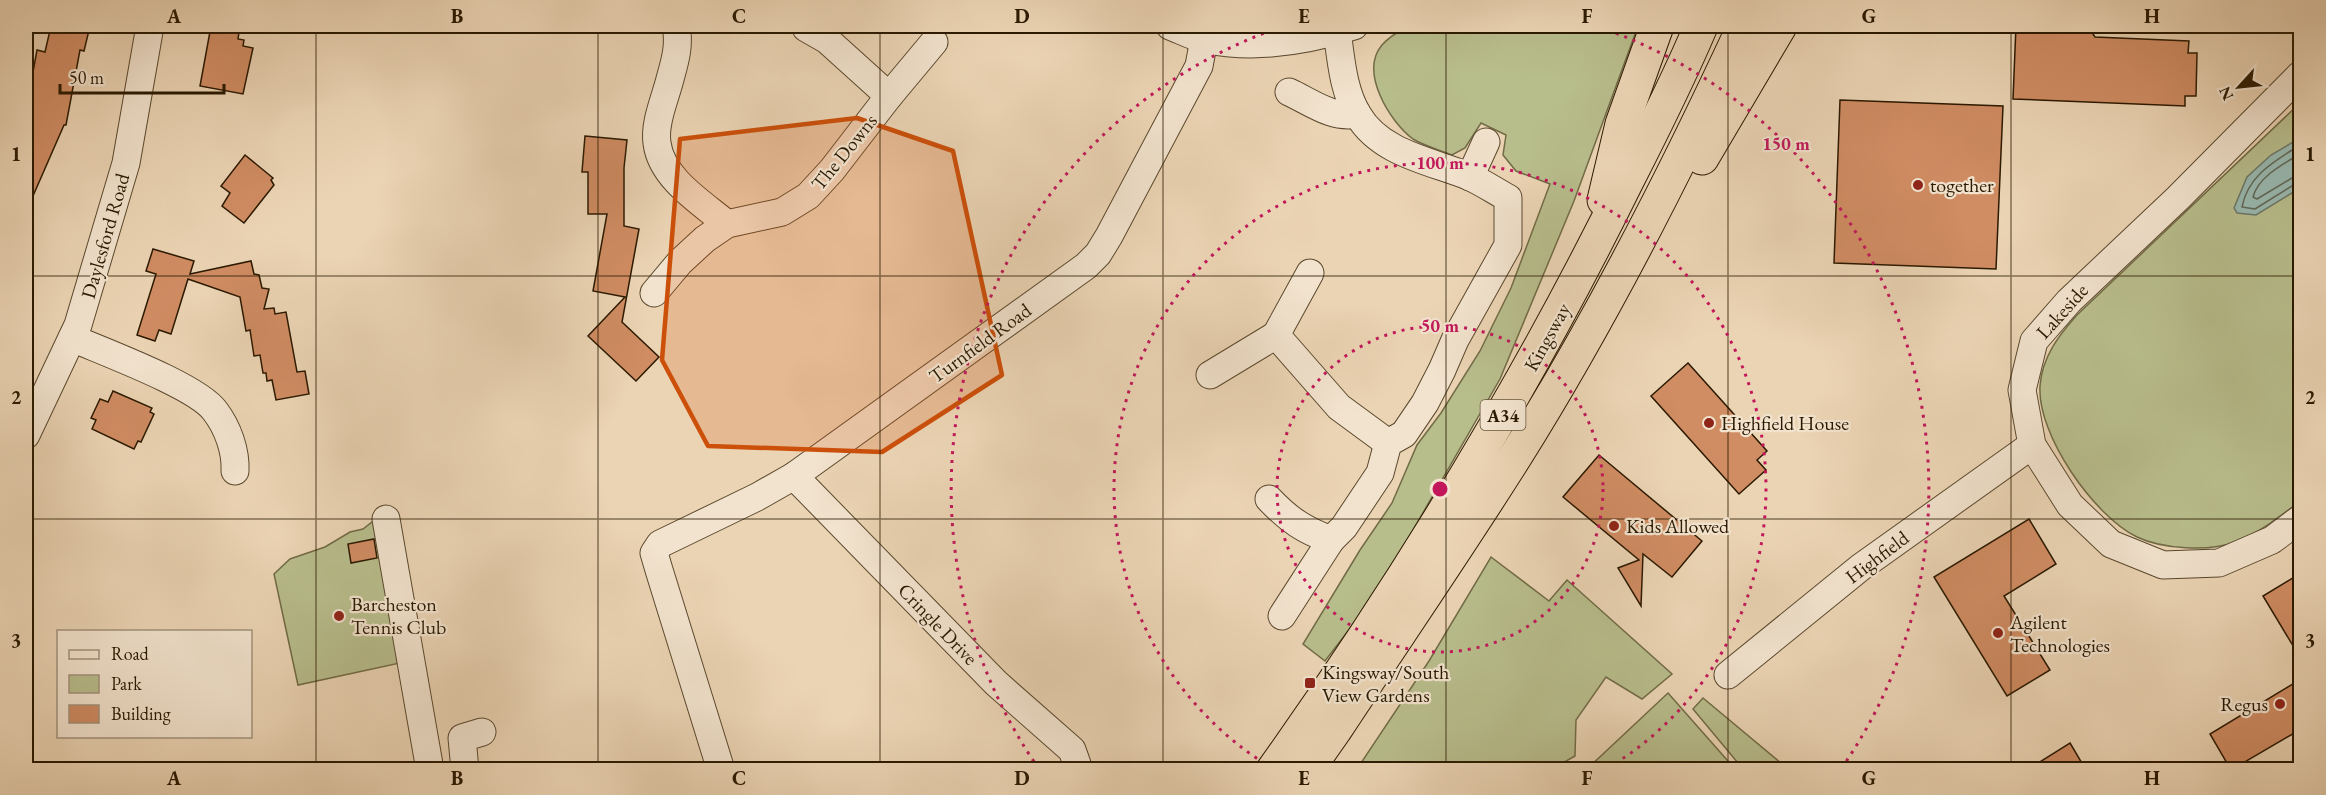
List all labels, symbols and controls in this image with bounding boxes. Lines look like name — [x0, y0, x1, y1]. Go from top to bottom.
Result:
text: A — [166, 3, 182, 29]
text: B — [451, 3, 463, 29]
text: C — [732, 3, 746, 29]
text: D — [1014, 3, 1030, 29]
text: E — [1298, 3, 1310, 29]
text: F — [1582, 3, 1593, 29]
text: G — [1862, 3, 1876, 29]
text: H — [2144, 3, 2160, 29]
scale bar — [60, 57, 224, 95]
north arrow — [2209, 57, 2269, 117]
text: 50 m — [69, 66, 104, 89]
text: N — [2214, 83, 2238, 104]
street label: The Downs — [805, 108, 883, 196]
text: 150 m — [1762, 132, 1810, 155]
text: 1 — [11, 141, 21, 167]
text: 1 — [2305, 141, 2315, 167]
text: 100 m — [1416, 151, 1464, 174]
street label: Daylesford Road — [75, 170, 136, 302]
place label: together — [1930, 172, 1994, 198]
marker: together — [1911, 178, 1925, 192]
street label: Lakeside — [2030, 278, 2094, 344]
street label: Turnfield Road — [924, 297, 1037, 389]
street label: Kingsway — [1518, 298, 1576, 376]
text: 50 m — [1421, 314, 1459, 337]
text: 2 — [11, 384, 22, 410]
text: 2 — [2305, 384, 2316, 410]
road number: A34 — [1480, 400, 1526, 430]
place label: Highfield House — [1721, 410, 1849, 436]
marker: Highfield House — [1702, 416, 1716, 430]
centre of rings — [1430, 479, 1450, 499]
place label: Kids Allowed — [1626, 513, 1730, 539]
marker: Kids Allowed — [1607, 519, 1621, 533]
street label: Highfield — [1840, 524, 1915, 589]
street label: Cringle Drive — [892, 577, 984, 671]
place label: Barcheston Tennis Club — [351, 591, 446, 640]
marker: Barcheston Tennis Club — [332, 609, 346, 623]
place label: Agilent Technologies — [2009, 609, 2110, 658]
marker: Agilent Technologies — [1991, 626, 2005, 640]
text: 3 — [11, 627, 21, 653]
text: 3 — [2305, 627, 2315, 653]
legend — [57, 630, 252, 738]
text: Road — [111, 642, 150, 665]
place label: Kingsway/South View Gardens — [1322, 659, 1449, 708]
text: Park — [111, 672, 142, 695]
marker: Kingsway/South View Gardens — [1303, 676, 1317, 690]
place label: Regus — [2220, 691, 2268, 717]
marker: Regus — [2273, 697, 2287, 711]
text: Building — [111, 702, 171, 725]
text: A — [166, 765, 182, 791]
text: B — [451, 765, 463, 791]
text: C — [732, 765, 746, 791]
text: D — [1014, 765, 1030, 791]
text: E — [1298, 765, 1310, 791]
text: F — [1582, 765, 1593, 791]
text: G — [1862, 765, 1876, 791]
text: H — [2144, 765, 2160, 791]

